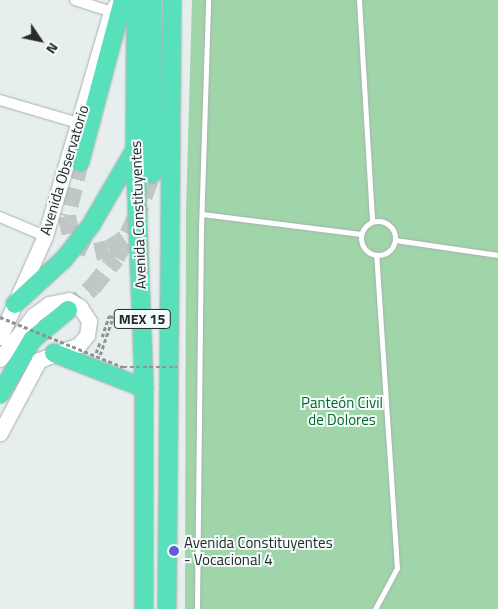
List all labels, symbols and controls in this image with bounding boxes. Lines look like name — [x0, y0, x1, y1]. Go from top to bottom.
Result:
north arrow — [15, 15, 65, 65]
text: N — [41, 39, 64, 59]
street label: Avenida Observatorio — [36, 103, 92, 237]
street label: Avenida Constituyentes — [126, 140, 150, 290]
road number: MEX 15 — [113, 308, 171, 330]
park label: Panteón Civil de Dolores — [301, 393, 383, 428]
place label: Avenida Constituyentes - Vocacional 4 — [184, 533, 333, 568]
marker: Avenida Constituyentes - Vocacional 4 — [168, 545, 180, 557]

